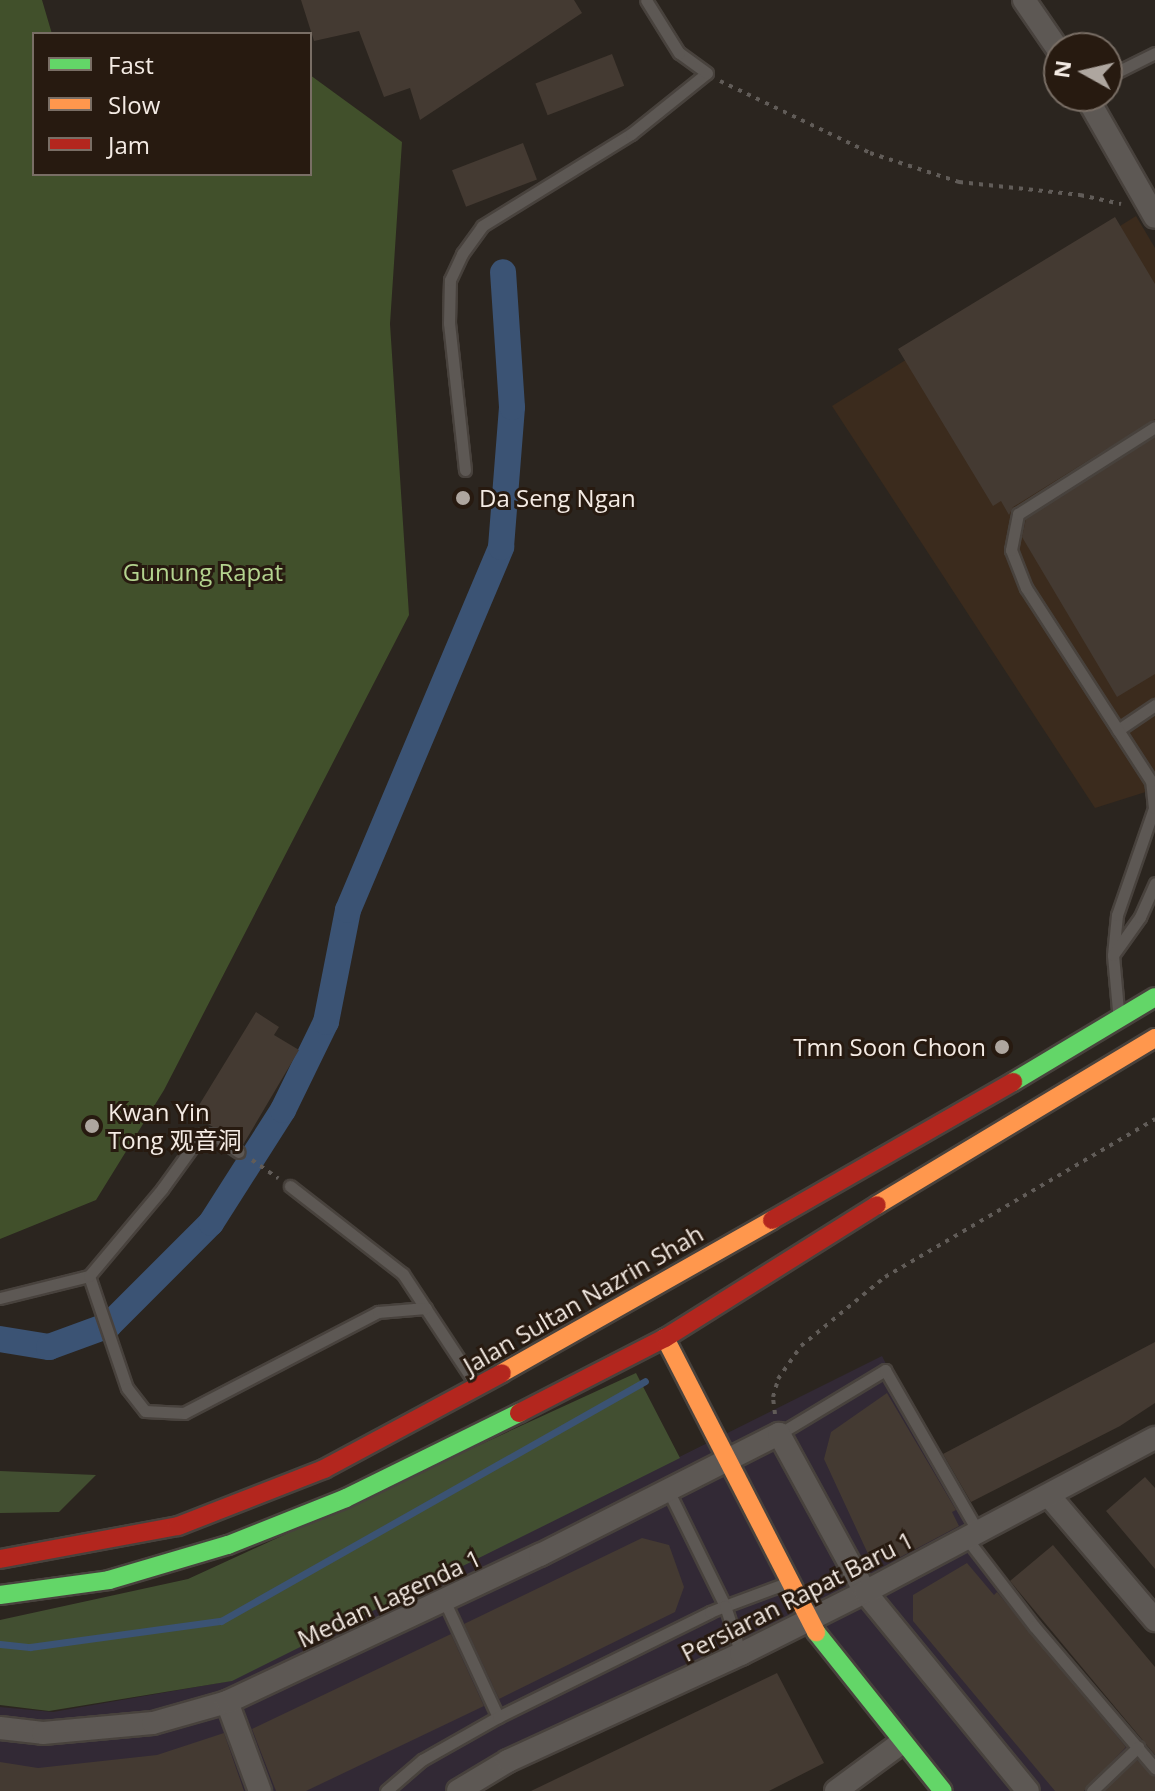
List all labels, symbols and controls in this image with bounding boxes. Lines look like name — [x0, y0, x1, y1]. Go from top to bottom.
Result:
legend — [32, 32, 312, 176]
north arrow — [1043, 32, 1123, 112]
text: Fast — [108, 48, 154, 81]
text: N — [1045, 58, 1077, 80]
text: Slow — [108, 88, 160, 121]
text: Jam — [108, 128, 150, 161]
place label: Da Seng Ngan — [479, 484, 636, 512]
marker: Da Seng Ngan — [454, 489, 472, 507]
park label: Gunung Rapat — [123, 558, 283, 586]
place label: Tmn Soon Choon — [793, 1033, 986, 1061]
marker: Tmn Soon Choon — [993, 1038, 1011, 1056]
place label: Kwan Yin Tong 观音洞 — [108, 1098, 242, 1154]
marker: Kwan Yin Tong 观音洞 — [83, 1117, 101, 1135]
street label: Jalan Sultan Nazrin Shah — [458, 1218, 708, 1380]
street label: Persiaran Rapat Baru 1 — [676, 1525, 918, 1667]
street label: Medan Lagenda 1 — [293, 1543, 485, 1653]

